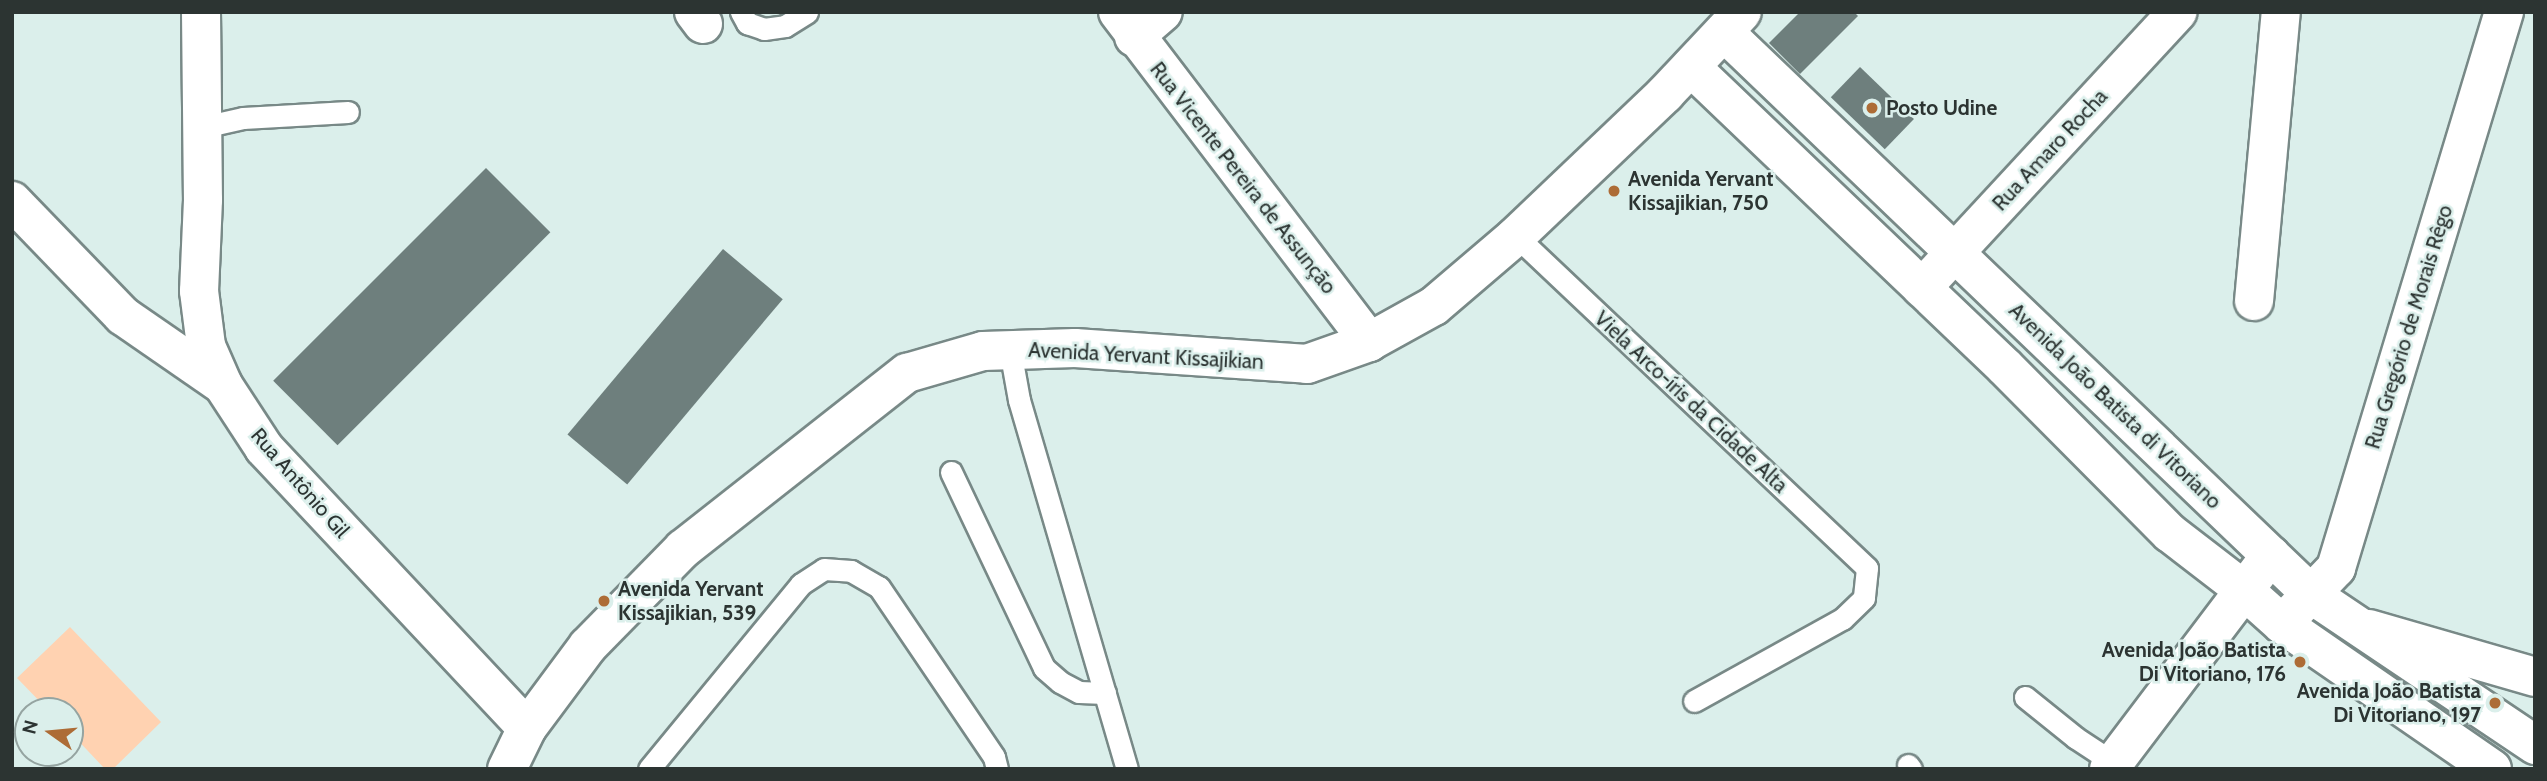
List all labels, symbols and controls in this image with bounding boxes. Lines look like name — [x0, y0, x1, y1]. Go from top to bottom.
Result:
street label: Rua Vicente Pereira de Assunção — [1145, 57, 1341, 299]
street label: Rua Amaro Rocha — [1987, 84, 2113, 216]
place label: Posto Udine — [1886, 95, 1997, 121]
marker: Posto Udine — [1864, 100, 1880, 116]
place label: Avenida Yervant Kissajikian, 750 — [1628, 166, 1773, 216]
marker: Avenida Yervant Kissajikian, 750 — [1606, 183, 1622, 199]
street label: Rua Gregório de Morais Rêgo — [2360, 202, 2458, 452]
street label: Avenida João Batista di Vitoriano — [2004, 298, 2226, 514]
street label: Viela Arco-íris da Cidade Alta — [1589, 306, 1793, 498]
street label: Avenida Yervant Kissajikian — [1028, 337, 1264, 375]
street label: Rua Antônio Gil — [246, 423, 354, 543]
place label: Avenida Yervant Kissajikian, 539 — [618, 576, 763, 626]
marker: Avenida Yervant Kissajikian, 539 — [596, 593, 612, 609]
place label: Avenida João Batista Di Vitoriano, 176 — [2102, 637, 2286, 687]
marker: Avenida João Batista Di Vitoriano, 176 — [2292, 654, 2308, 670]
place label: Avenida João Batista Di Vitoriano, 197 — [2297, 678, 2481, 728]
marker: Avenida João Batista Di Vitoriano, 197 — [2487, 695, 2503, 711]
north arrow — [14, 697, 84, 767]
text: N — [17, 717, 43, 736]

